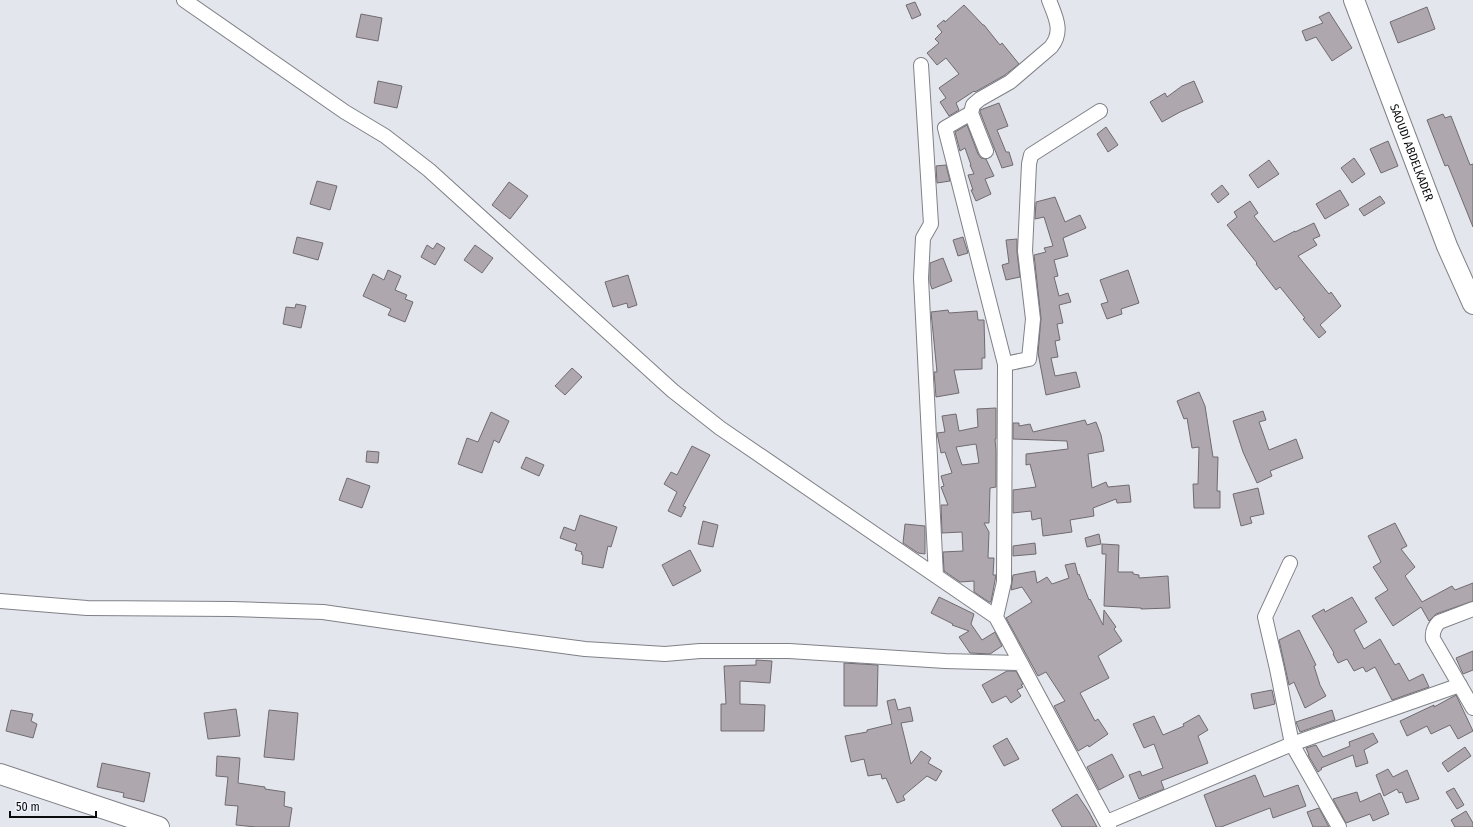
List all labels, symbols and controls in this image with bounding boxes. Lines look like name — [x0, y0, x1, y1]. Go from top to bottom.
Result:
street label: SAOUDI ABDELKADER — [1387, 102, 1436, 203]
scale bar — [10, 793, 96, 819]
text: 50 m — [16, 800, 40, 814]

